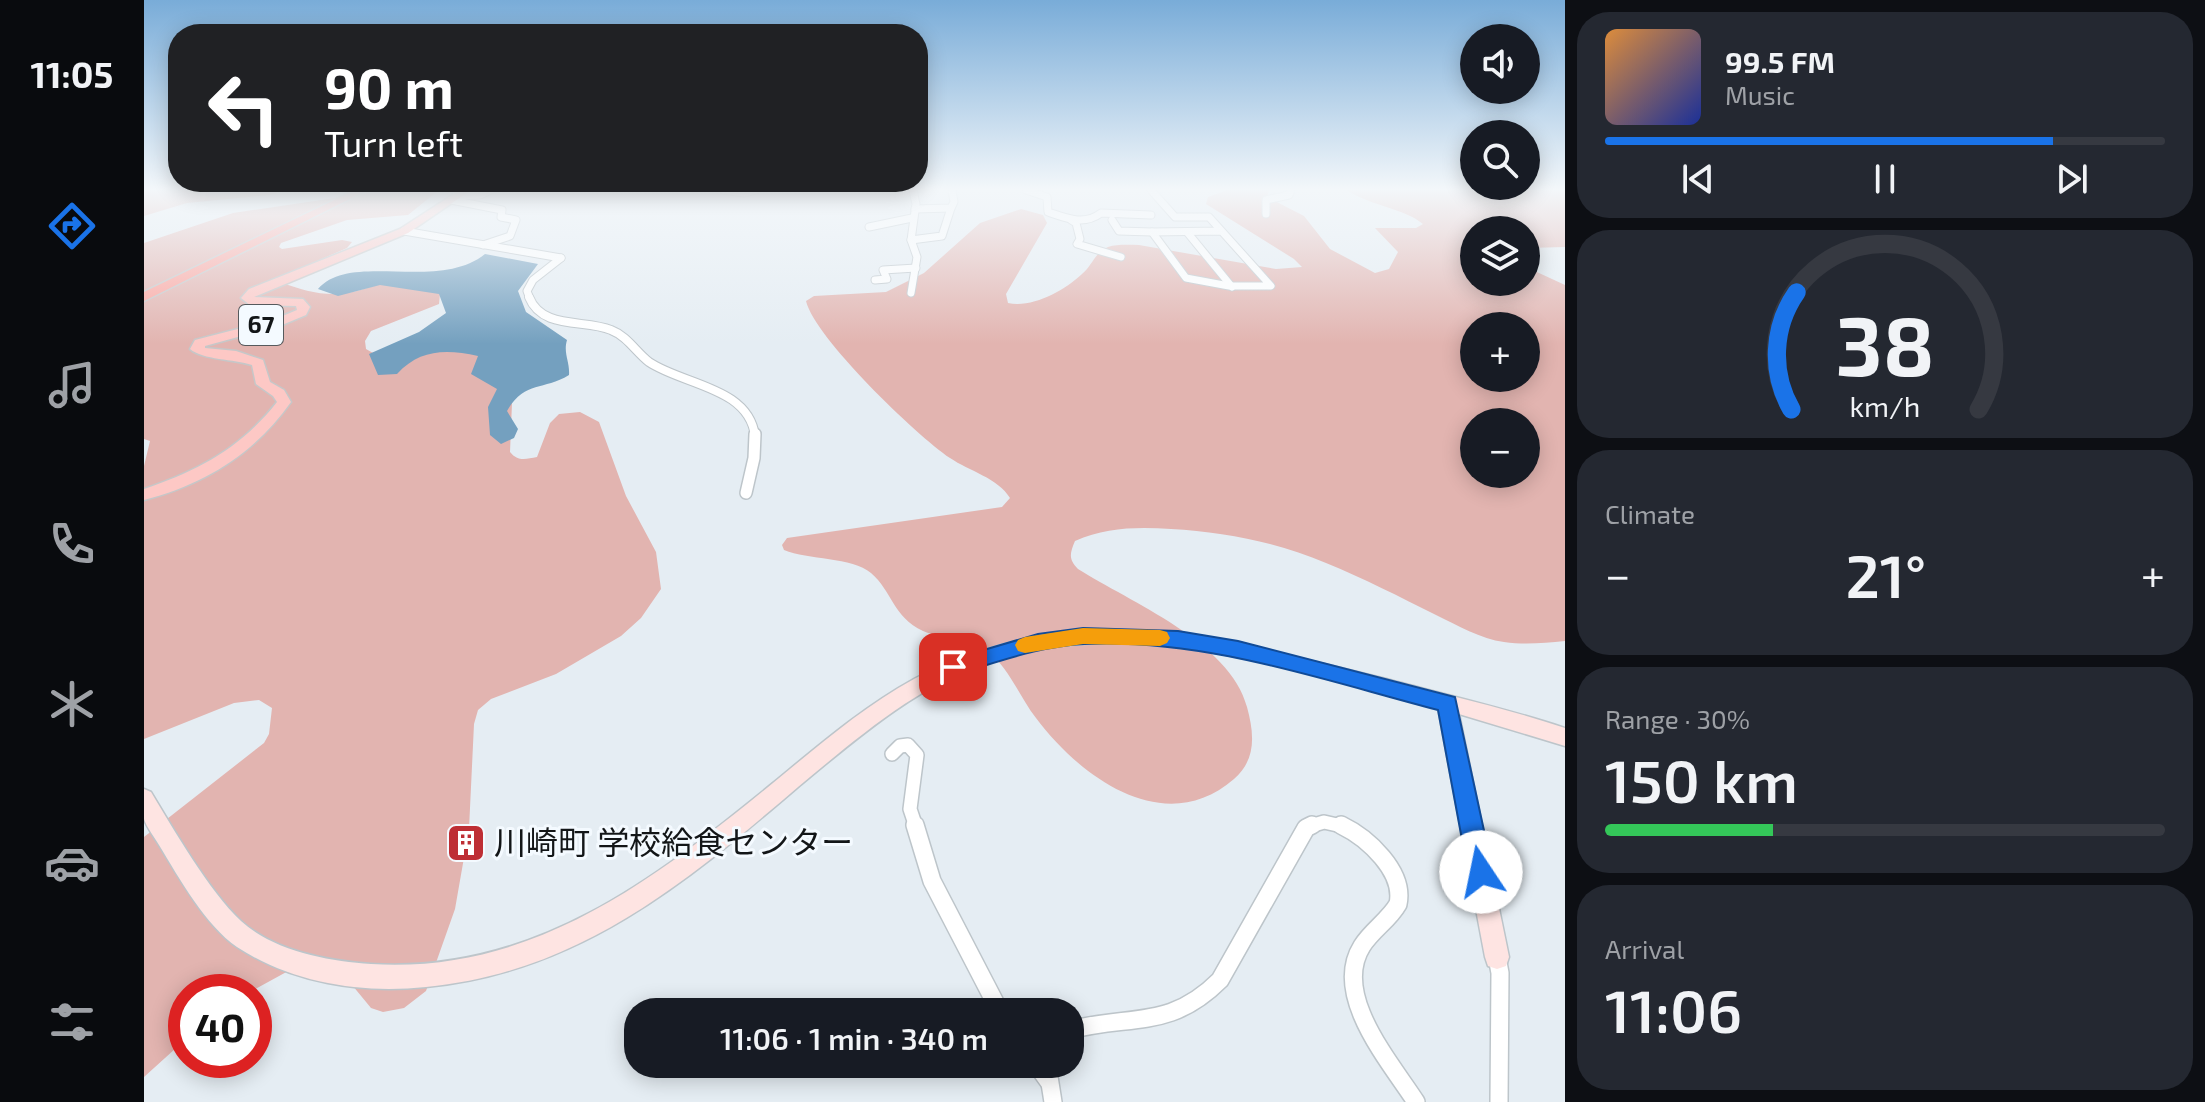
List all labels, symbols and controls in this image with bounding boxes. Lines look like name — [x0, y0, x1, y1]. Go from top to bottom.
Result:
map controls — [1460, 24, 1540, 488]
button: sound — [1460, 24, 1540, 104]
text: 99.5 FM — [1725, 43, 1835, 79]
text: 11:05 — [31, 52, 113, 95]
text: 90 m — [324, 53, 454, 120]
icon: left — [192, 56, 296, 160]
text: Music — [1725, 79, 1795, 110]
button: search — [1460, 120, 1540, 200]
text: Turn left — [324, 121, 463, 164]
icon: previous — [1676, 157, 1720, 201]
icon: pause — [1863, 157, 1907, 201]
icon: next — [2050, 157, 2094, 201]
icon: directions — [44, 198, 100, 254]
button: layers — [1460, 216, 1540, 296]
text: 38 — [1835, 292, 1935, 392]
road number: 67 — [239, 305, 283, 345]
button: + — [1460, 312, 1540, 392]
icon: music — [44, 357, 100, 413]
text: km/h — [1850, 388, 1920, 423]
button: − — [1460, 408, 1540, 488]
text: Climate — [1605, 498, 1695, 529]
icon: phone — [44, 516, 100, 572]
text: 21° — [1845, 538, 1926, 610]
text: − — [1605, 547, 1631, 600]
text: + — [2141, 547, 2165, 600]
pin — [919, 633, 987, 701]
icon: arrive — [931, 645, 975, 689]
icon: climate — [44, 676, 100, 732]
text: Range · 30% — [1605, 703, 1750, 734]
text: 150 km — [1605, 743, 1798, 815]
building icon: 川崎町 学校給食センター — [445, 822, 487, 864]
place label: 川崎町 学校給食センター — [494, 822, 853, 860]
position arrow — [1439, 830, 1523, 914]
icon: car — [44, 835, 100, 891]
text: Arrival — [1605, 933, 1684, 964]
text: 11:06 — [1605, 973, 1742, 1045]
speed limit sign: 40 — [168, 974, 272, 1078]
icon: filters — [44, 994, 100, 1050]
text: 11:06 · 1 min · 340 m — [720, 1020, 988, 1056]

